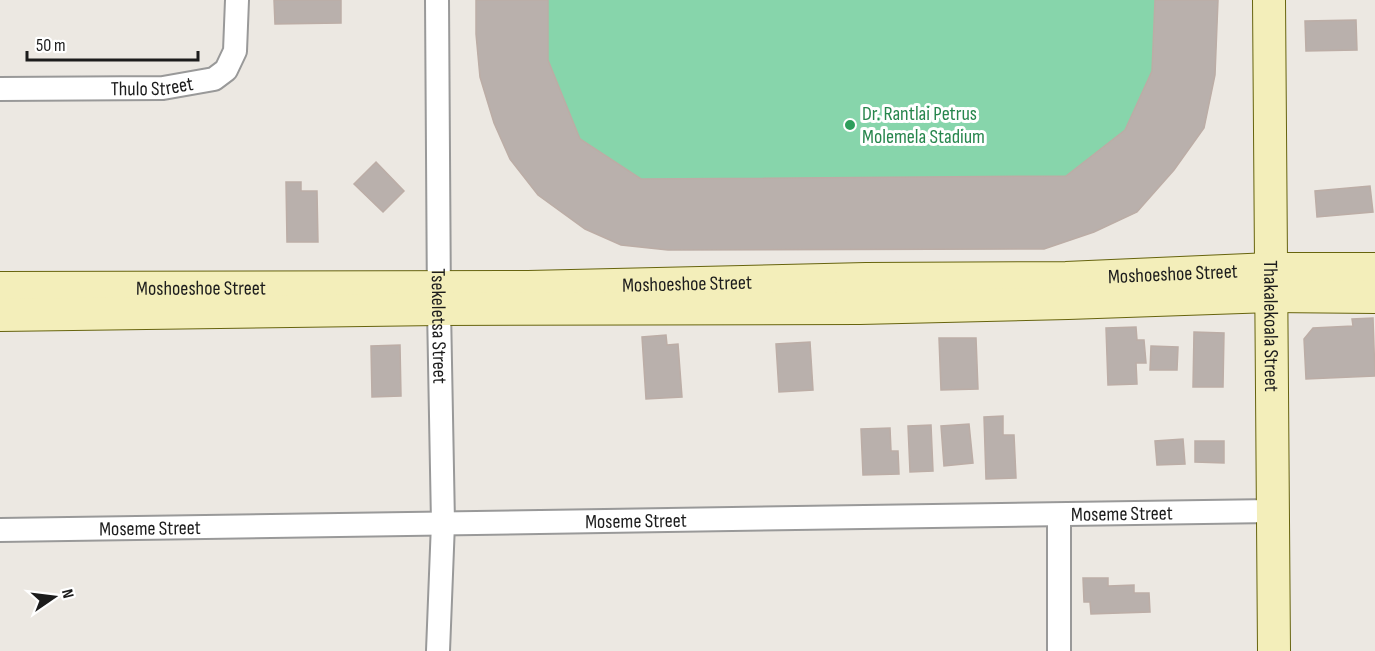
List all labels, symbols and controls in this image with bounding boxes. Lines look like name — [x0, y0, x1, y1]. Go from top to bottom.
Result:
scale bar — [27, 24, 198, 62]
text: 50 m — [36, 35, 66, 56]
street label: Thulo Street — [111, 72, 195, 101]
place label: Dr. Rantlai Petrus Molemela Stadium — [862, 102, 985, 149]
marker: Dr. Rantlai Petrus Molemela Stadium — [843, 118, 857, 132]
street label: Moshoeshoe Street — [1107, 259, 1238, 289]
street label: Thakalekoala Street — [1258, 260, 1283, 392]
street label: Tsekeletsa Street — [426, 268, 451, 384]
street label: Moshoeshoe Street — [622, 271, 752, 298]
street label: Moshoeshoe Street — [136, 276, 266, 301]
street label: Moseme Street — [1071, 501, 1173, 527]
street label: Moseme Street — [585, 509, 687, 534]
street label: Moseme Street — [99, 516, 201, 542]
north arrow — [24, 567, 84, 627]
text: N — [57, 587, 77, 600]

